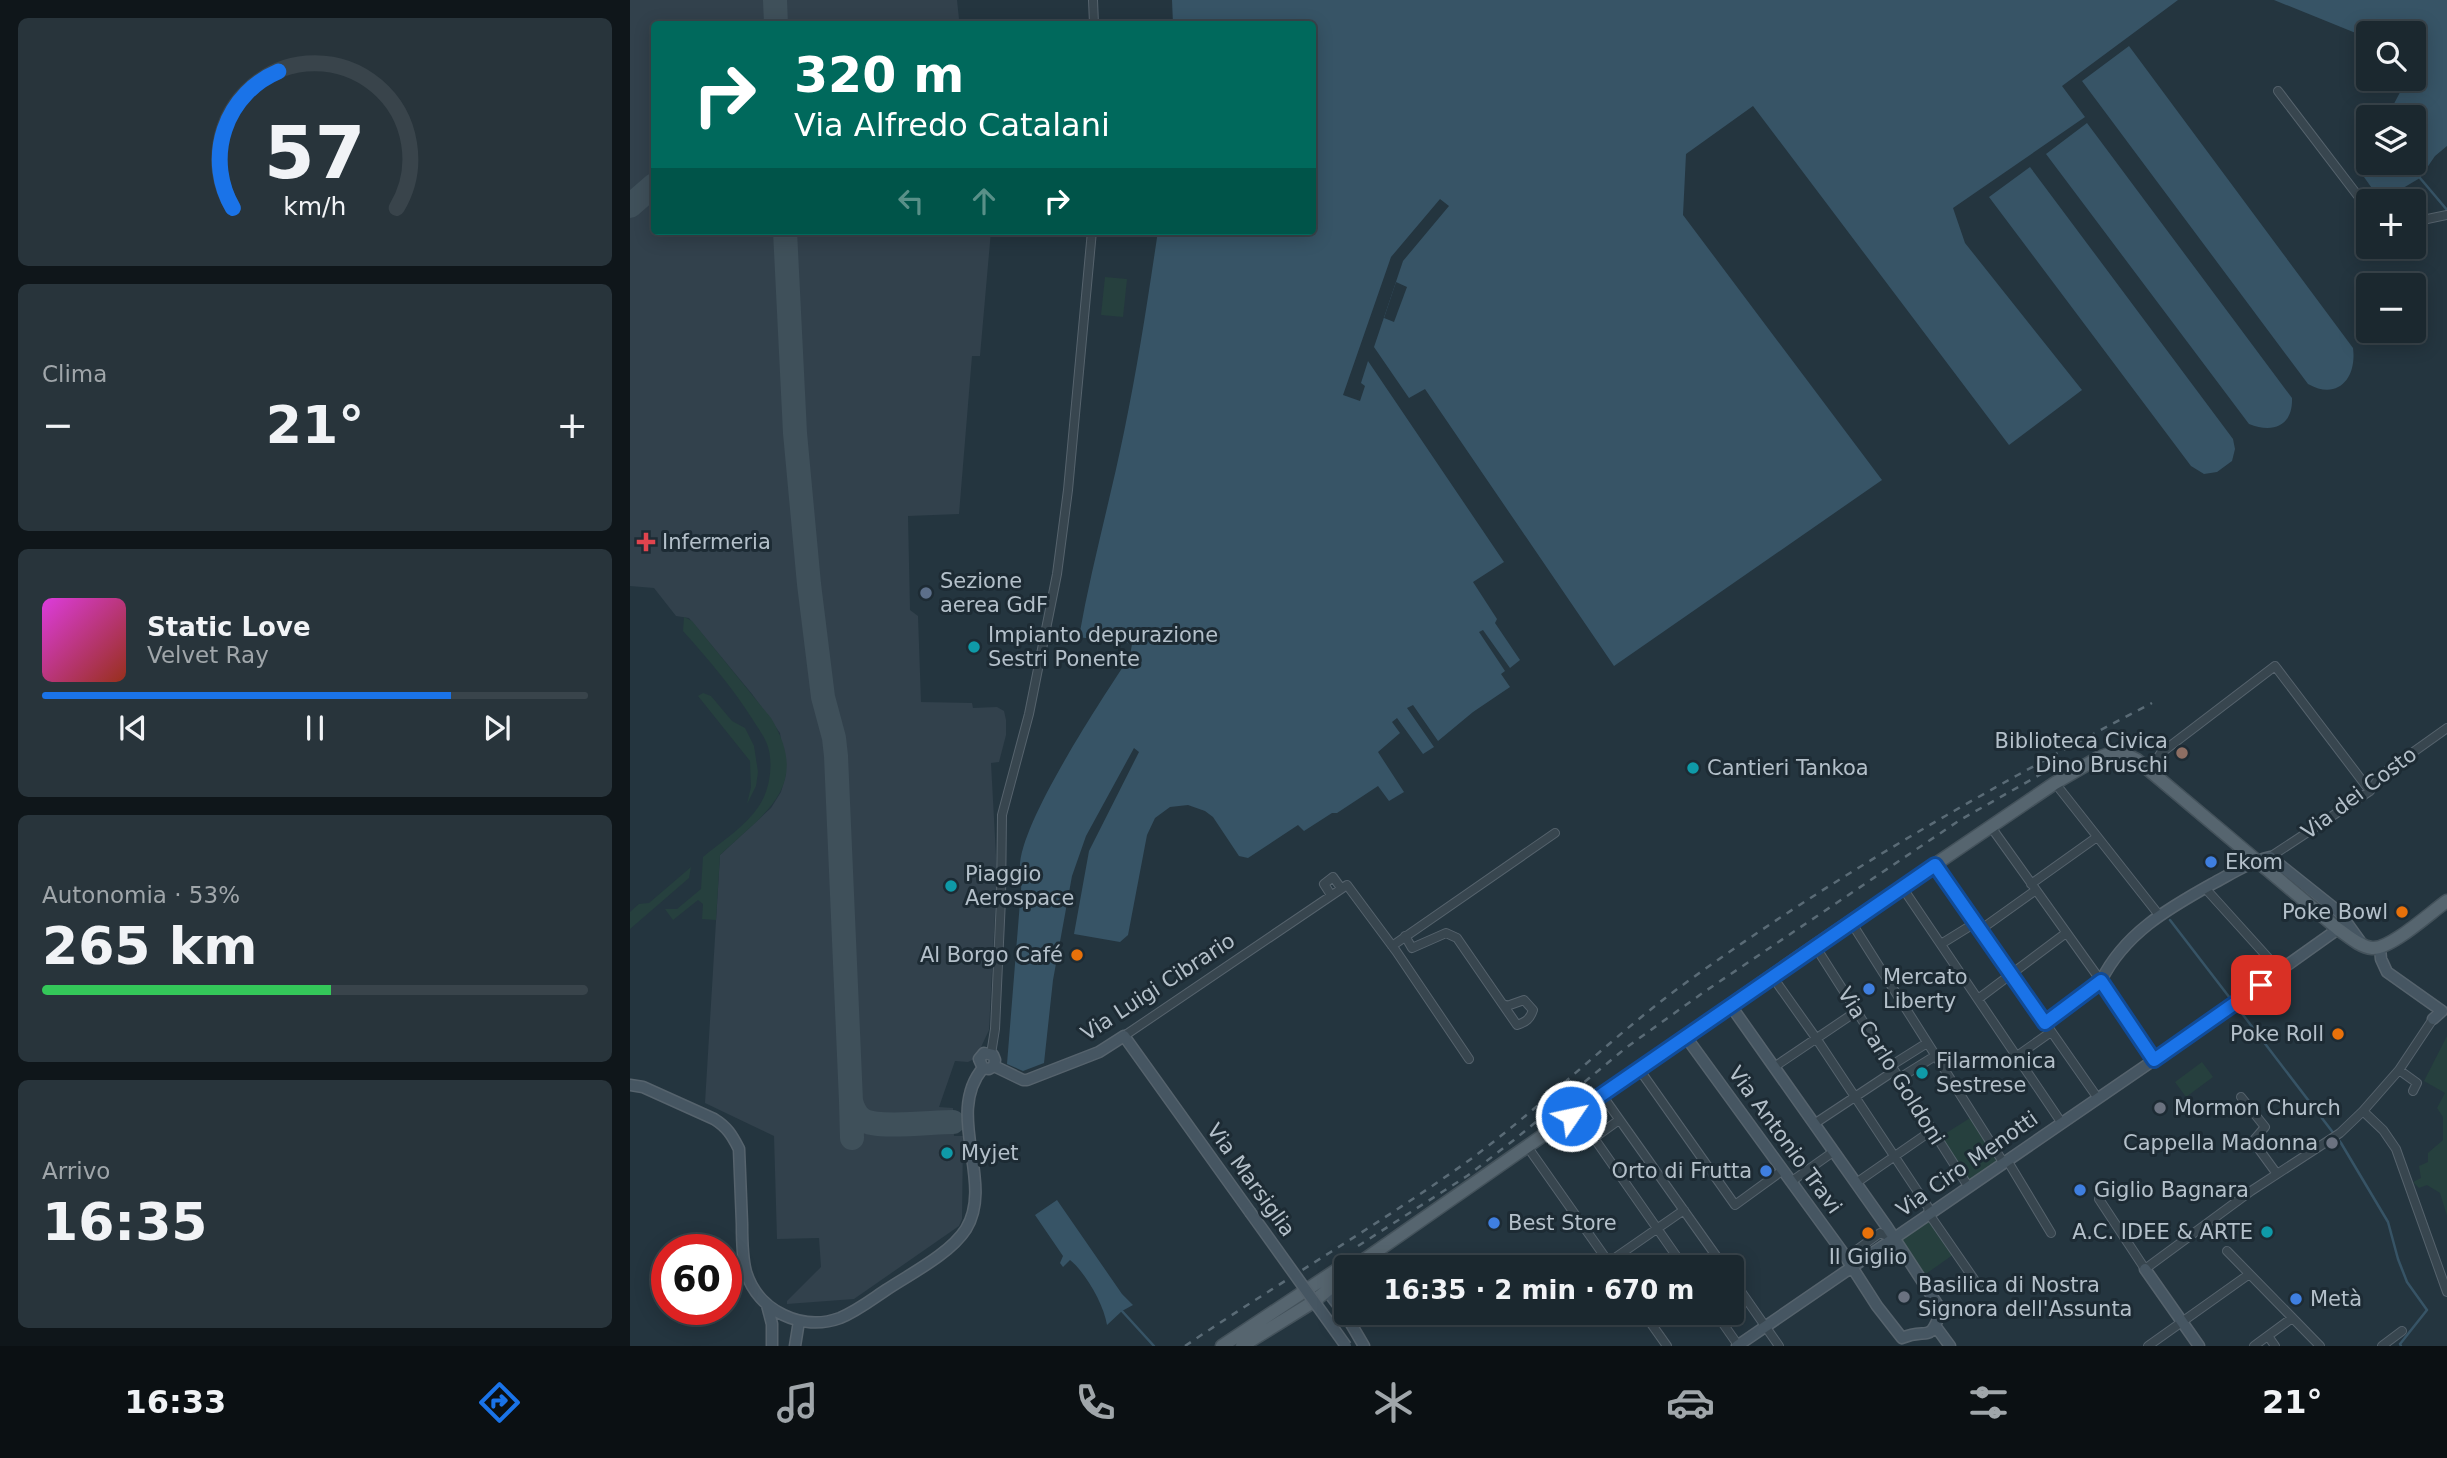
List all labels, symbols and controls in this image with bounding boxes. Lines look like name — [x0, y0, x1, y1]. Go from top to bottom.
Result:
map controls — [2356, 21, 2426, 343]
button: search — [2356, 21, 2426, 91]
text: 320 m — [794, 47, 964, 104]
icon: right — [679, 49, 770, 140]
button: layers — [2356, 105, 2426, 175]
text: Via Alfredo Catalani — [794, 106, 1110, 144]
text: 57 — [264, 110, 366, 195]
icon: left — [892, 182, 930, 220]
icon: ahead — [965, 182, 1003, 220]
icon: right — [1038, 182, 1076, 220]
button: + — [2356, 189, 2426, 259]
text: km/h — [283, 192, 347, 221]
button: − — [2356, 273, 2426, 343]
text: Clima — [42, 361, 107, 387]
text: 21° — [266, 395, 364, 455]
text: − — [42, 403, 74, 447]
text: + — [556, 403, 588, 447]
place label: Infermeria — [662, 530, 771, 554]
marker: Infermeria — [636, 532, 656, 552]
place label: Sezione aerea GdF — [940, 569, 1048, 617]
marker: Sezione aerea GdF — [918, 585, 934, 601]
text: Static Love — [147, 612, 311, 642]
place label: Impianto depurazione Sestri Ponente — [988, 623, 1218, 671]
marker: Impianto depurazione Sestri Ponente — [966, 639, 982, 655]
text: Velvet Ray — [147, 642, 269, 668]
icon: previous — [114, 709, 152, 747]
icon: pause — [296, 709, 334, 747]
icon: next — [478, 709, 516, 747]
place label: Biblioteca Civica Dino Bruschi — [1994, 729, 2168, 777]
street label: Via dei Costo — [2297, 742, 2421, 844]
marker: Biblioteca Civica Dino Bruschi — [2174, 745, 2190, 761]
place label: Cantieri Tankoa — [1707, 756, 1869, 780]
marker: Cantieri Tankoa — [1685, 760, 1701, 776]
place label: Ekom — [2225, 850, 2283, 874]
marker: Ekom — [2203, 854, 2219, 870]
place label: Piaggio Aerospace — [965, 862, 1075, 910]
marker: Piaggio Aerospace — [943, 878, 959, 894]
text: Autonomia · 53% — [42, 882, 240, 908]
place label: Poke Bowl — [2282, 900, 2388, 924]
marker: Poke Bowl — [2394, 904, 2410, 920]
text: 265 km — [42, 916, 257, 976]
street label: Via Luigi Cibrario — [1077, 928, 1239, 1046]
place label: Al Borgo Café — [920, 943, 1063, 967]
marker: Al Borgo Café — [1069, 947, 1085, 963]
pin — [2231, 955, 2291, 1015]
place label: Mercato Liberty — [1883, 965, 1968, 1013]
icon: arrive — [2242, 966, 2280, 1004]
marker: Mercato Liberty — [1861, 981, 1877, 997]
street label: Via Carlo Goldoni — [1833, 983, 1949, 1149]
place label: Poke Roll — [2230, 1022, 2324, 1046]
marker: Poke Roll — [2330, 1026, 2346, 1042]
place label: Filarmonica Sestrese — [1936, 1049, 2056, 1097]
street label: Via Antonio Travi — [1724, 1062, 1846, 1218]
marker: Filarmonica Sestrese — [1914, 1065, 1930, 1081]
position arrow — [1534, 1079, 1608, 1153]
place label: Mormon Church — [2174, 1096, 2341, 1120]
marker: Mormon Church — [2152, 1100, 2168, 1116]
street label: Via Ciro Menotti — [1892, 1106, 2042, 1222]
street label: Via Marsiglia — [1202, 1119, 1300, 1241]
place label: Cappella Madonna — [2123, 1131, 2318, 1155]
marker: Cappella Madonna — [2324, 1135, 2340, 1151]
place label: Myjet — [961, 1141, 1019, 1165]
marker: Myjet — [939, 1145, 955, 1161]
text: Arrivo — [42, 1158, 110, 1184]
place label: Orto di Frutta — [1611, 1159, 1752, 1183]
marker: Orto di Frutta — [1758, 1163, 1774, 1179]
place label: Giglio Bagnara — [2094, 1178, 2249, 1202]
marker: Giglio Bagnara — [2072, 1182, 2088, 1198]
text: 16:35 — [42, 1192, 208, 1252]
place label: Best Store — [1508, 1211, 1617, 1235]
marker: Best Store — [1486, 1215, 1502, 1231]
place label: A.C. IDEE & ARTE — [2072, 1220, 2253, 1244]
marker: A.C. IDEE & ARTE — [2259, 1224, 2275, 1240]
marker: Il Giglio — [1860, 1225, 1876, 1241]
speed limit sign: 60 — [651, 1234, 742, 1325]
place label: Il Giglio — [1829, 1245, 1907, 1269]
place label: Basilica di Nostra Signora dell'Assunta — [1918, 1273, 2133, 1321]
text: 16:35 · 2 min · 670 m — [1384, 1275, 1694, 1305]
place label: Metà — [2310, 1287, 2362, 1311]
marker: Basilica di Nostra Signora dell'Assunta — [1896, 1289, 1912, 1305]
marker: Metà — [2288, 1291, 2304, 1307]
icon: directions — [475, 1378, 524, 1427]
icon: music — [773, 1378, 822, 1427]
icon: phone — [1071, 1378, 1120, 1427]
icon: climate — [1369, 1378, 1418, 1427]
icon: car — [1666, 1378, 1715, 1427]
icon: filters — [1964, 1378, 2013, 1427]
text: 16:33 — [124, 1383, 226, 1421]
text: 21° — [2262, 1383, 2322, 1421]

